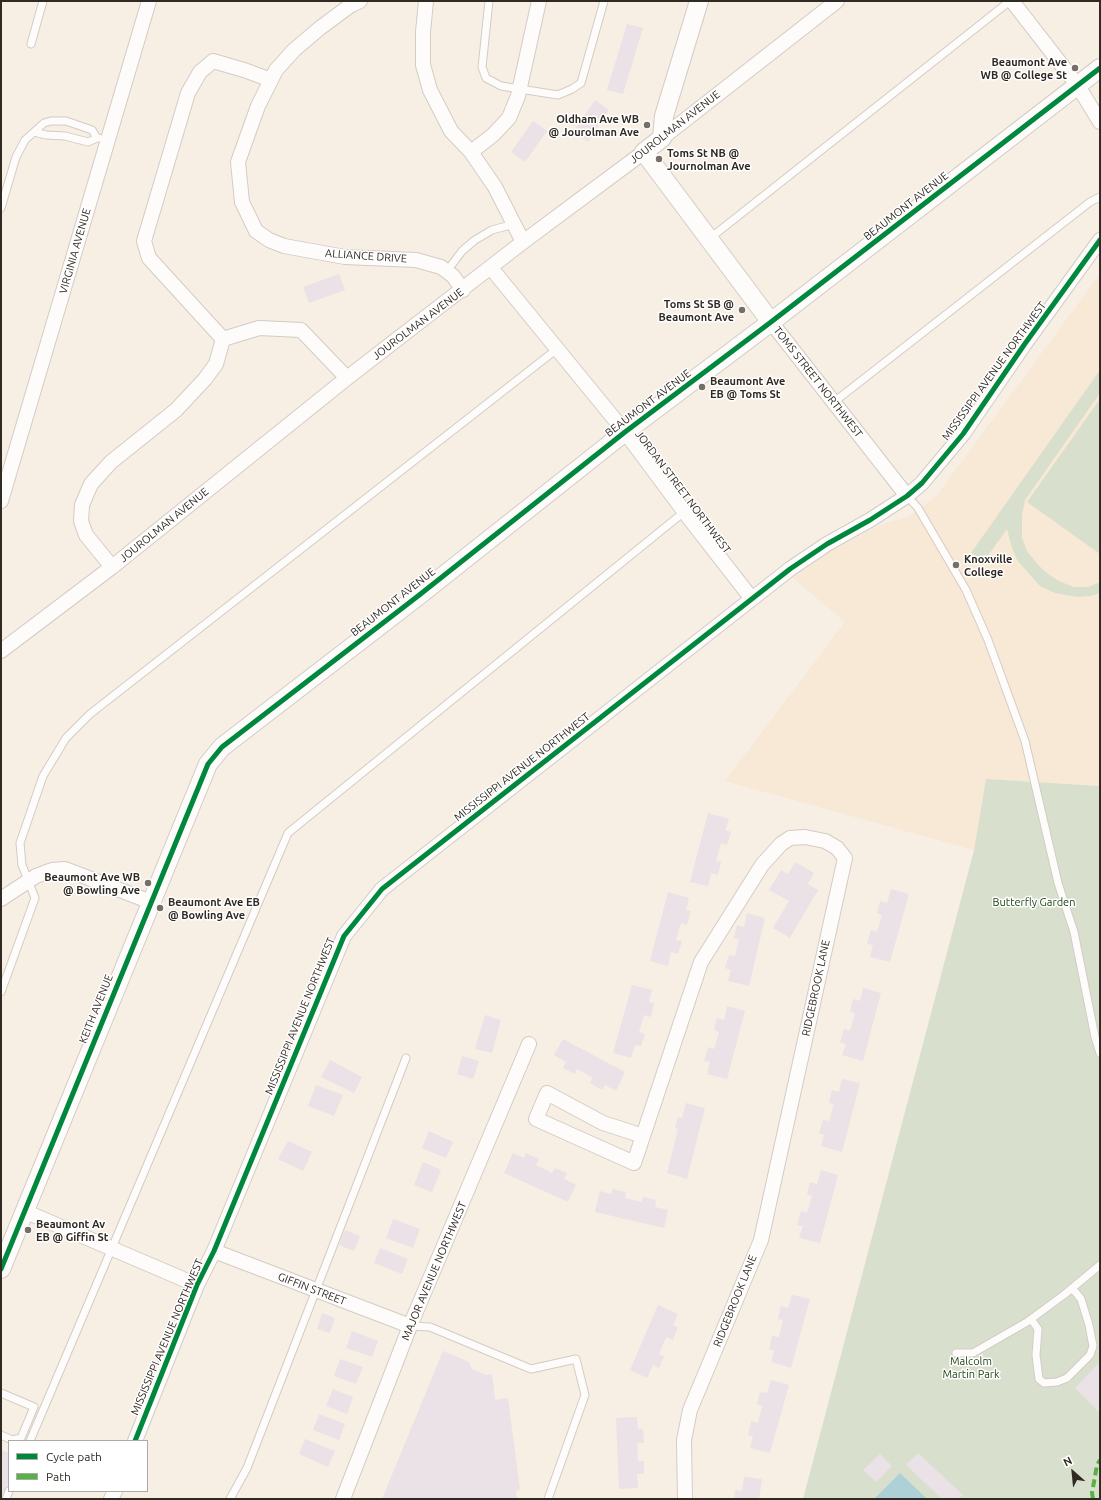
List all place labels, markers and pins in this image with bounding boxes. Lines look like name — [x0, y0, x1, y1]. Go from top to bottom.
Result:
place label: Beaumont Ave WB @ College St — [981, 55, 1067, 81]
marker: Beaumont Ave WB @ College St — [1070, 63, 1080, 73]
place label: Oldham Ave WB @ Jourolman Ave — [549, 112, 639, 138]
marker: Oldham Ave WB @ Jourolman Ave — [642, 120, 652, 130]
place label: Toms St NB @ Journolman Ave — [667, 146, 751, 172]
marker: Toms St NB @ Journolman Ave — [654, 154, 664, 164]
place label: Toms St SB @ Beaumont Ave — [659, 297, 734, 323]
marker: Toms St SB @ Beaumont Ave — [737, 305, 747, 315]
place label: Beaumont Ave EB @ Toms St — [710, 374, 785, 400]
marker: Beaumont Ave EB @ Toms St — [697, 382, 707, 392]
place label: Knoxville College — [964, 552, 1012, 578]
marker: Knoxville College — [951, 560, 961, 570]
place label: Beaumont Ave WB @ Bowling Ave — [44, 870, 140, 896]
marker: Beaumont Ave WB @ Bowling Ave — [143, 878, 153, 888]
place label: Beaumont Ave EB @ Bowling Ave — [168, 895, 260, 921]
marker: Beaumont Ave EB @ Bowling Ave — [155, 903, 165, 913]
place label: Beaumont Av EB @ Giffin St — [36, 1217, 108, 1243]
marker: Beaumont Av EB @ Giffin St — [23, 1225, 33, 1235]

